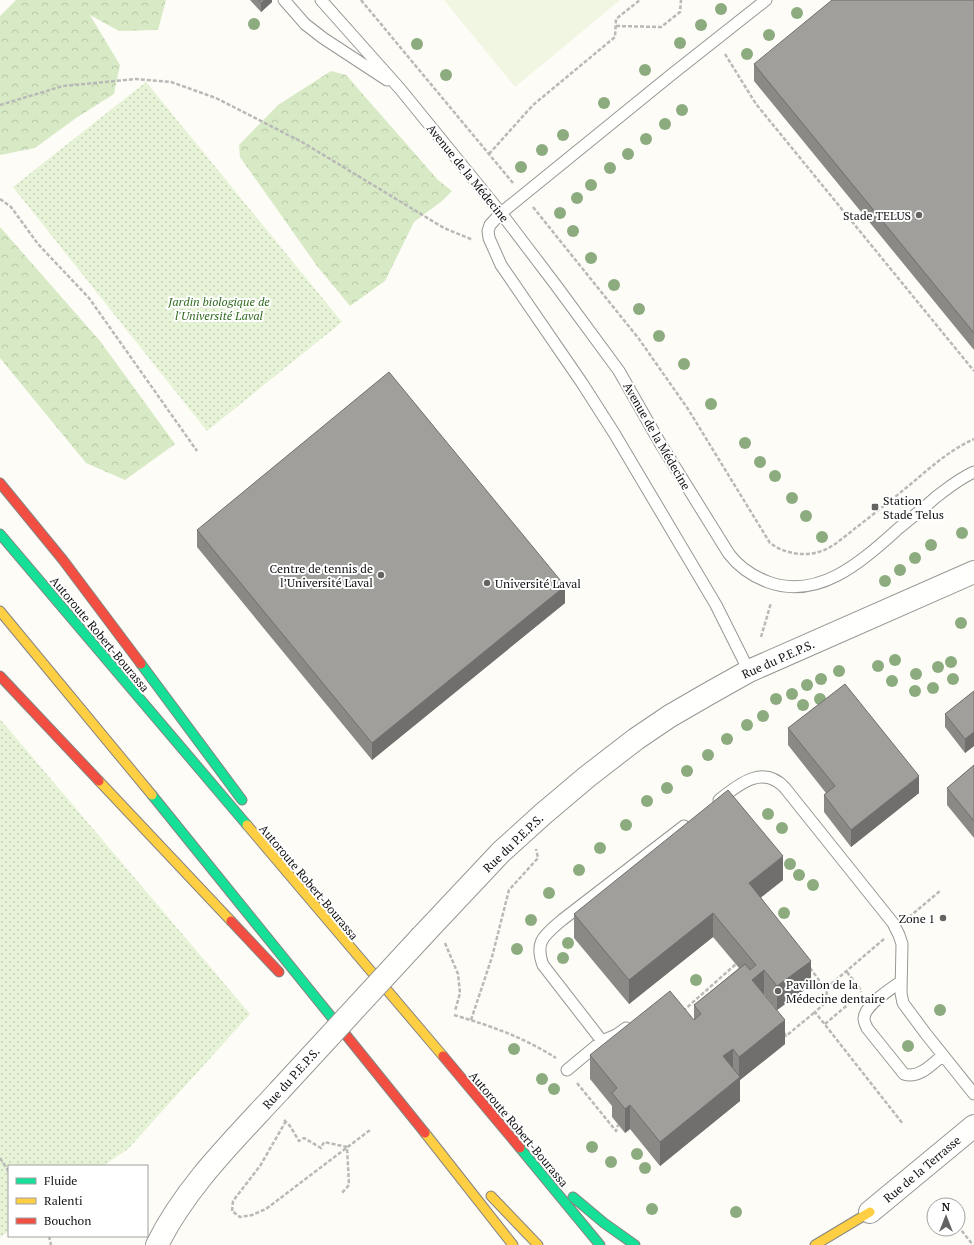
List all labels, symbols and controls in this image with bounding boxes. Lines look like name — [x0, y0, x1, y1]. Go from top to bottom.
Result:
street label: Avenue de la Médecine — [424, 121, 512, 225]
place label: Stade TELUS — [843, 208, 911, 223]
marker: Stade TELUS — [914, 210, 924, 220]
park label: Jardin biologique de l'Université Laval — [167, 294, 270, 323]
street label: Avenue de la Médecine — [620, 379, 694, 493]
place label: Station Stade Telus — [883, 493, 944, 522]
marker: Station Stade Telus — [870, 502, 880, 512]
place label: Centre de tennis de l’Université Laval — [270, 561, 373, 590]
marker: Centre de tennis de l’Université Laval — [376, 570, 386, 580]
street label: Autoroute Robert-Bourassa — [47, 573, 153, 695]
place label: Université Laval — [495, 576, 581, 591]
marker: Université Laval — [482, 578, 492, 588]
street label: Rue du P.E.P.S. — [739, 636, 817, 682]
street label: Rue du P.E.P.S. — [480, 810, 546, 876]
street label: Autoroute Robert-Bourassa — [256, 821, 362, 943]
place label: Zone 1 — [899, 911, 935, 926]
marker: Zone 1 — [938, 913, 948, 923]
place label: Pavillon de la Médecine dentaire — [786, 977, 885, 1006]
marker: Pavillon de la Médecine dentaire — [773, 986, 783, 996]
street label: Rue du P.E.P.S. — [259, 1044, 323, 1112]
street label: Autoroute Robert-Bourassa — [466, 1068, 572, 1190]
street label: Rue de la Terrasse — [880, 1132, 964, 1206]
legend — [8, 1165, 148, 1237]
text: Fluide — [44, 1173, 77, 1188]
text: Ralenti — [44, 1193, 83, 1208]
north arrow — [926, 1197, 966, 1237]
text: N — [942, 1200, 951, 1214]
text: Bouchon — [44, 1213, 91, 1228]

